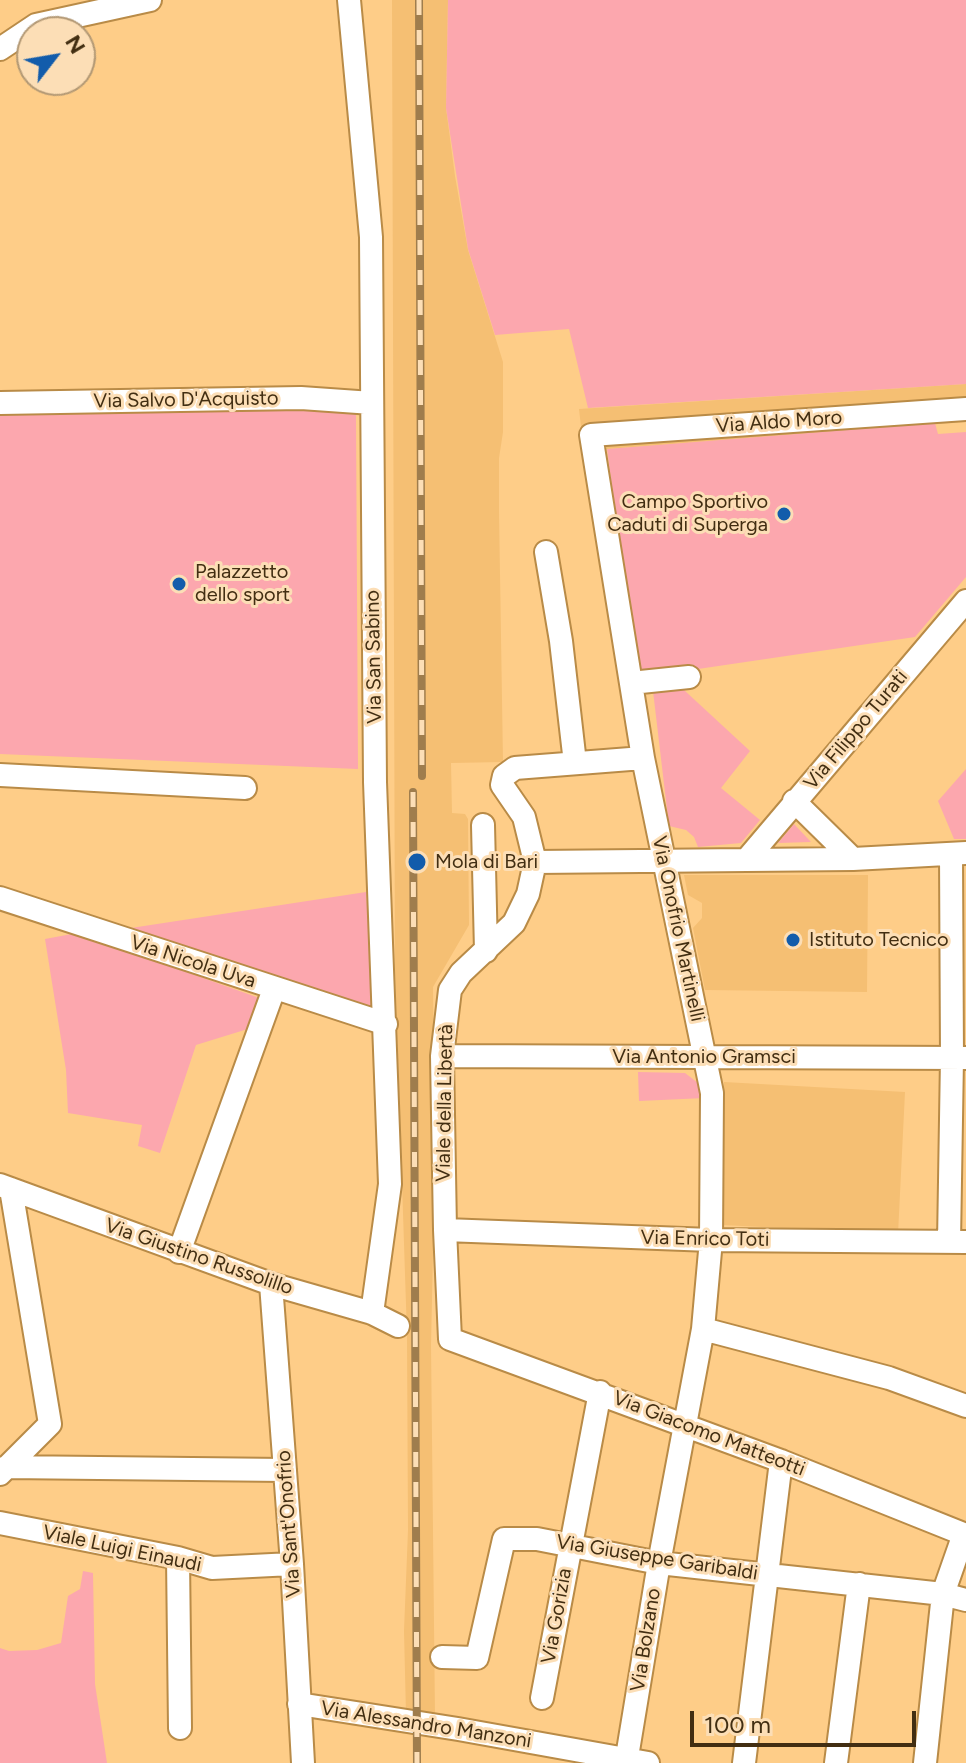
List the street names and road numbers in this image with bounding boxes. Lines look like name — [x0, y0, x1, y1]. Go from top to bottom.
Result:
street label: Via Salvo D'Acquisto — [93, 386, 279, 414]
street label: Via Aldo Moro — [715, 406, 843, 438]
street label: Via San Sabino — [361, 590, 387, 724]
street label: Via Filippo Turati — [799, 665, 913, 795]
street label: Via Onofrio Martinelli — [647, 834, 709, 1024]
street label: Via Nicola Uva — [127, 930, 259, 994]
street label: Viale della Libertà — [432, 1024, 458, 1182]
street label: Via Antonio Gramsci — [612, 1045, 796, 1069]
street label: Via Giustino Russolillo — [102, 1214, 296, 1300]
street label: Via Enrico Toti — [640, 1226, 770, 1252]
street label: Via Giacomo Matteotti — [609, 1386, 809, 1482]
street label: Via Sant'Onofrio — [272, 1450, 306, 1598]
street label: Viale Luigi Einaudi — [40, 1520, 204, 1578]
street label: Via Giuseppe Garibaldi — [554, 1530, 760, 1586]
street label: Via Gorizia — [537, 1566, 577, 1666]
street label: Via Bolzano — [626, 1586, 666, 1694]
street label: Via Alessandro Manzoni — [319, 1696, 533, 1754]

